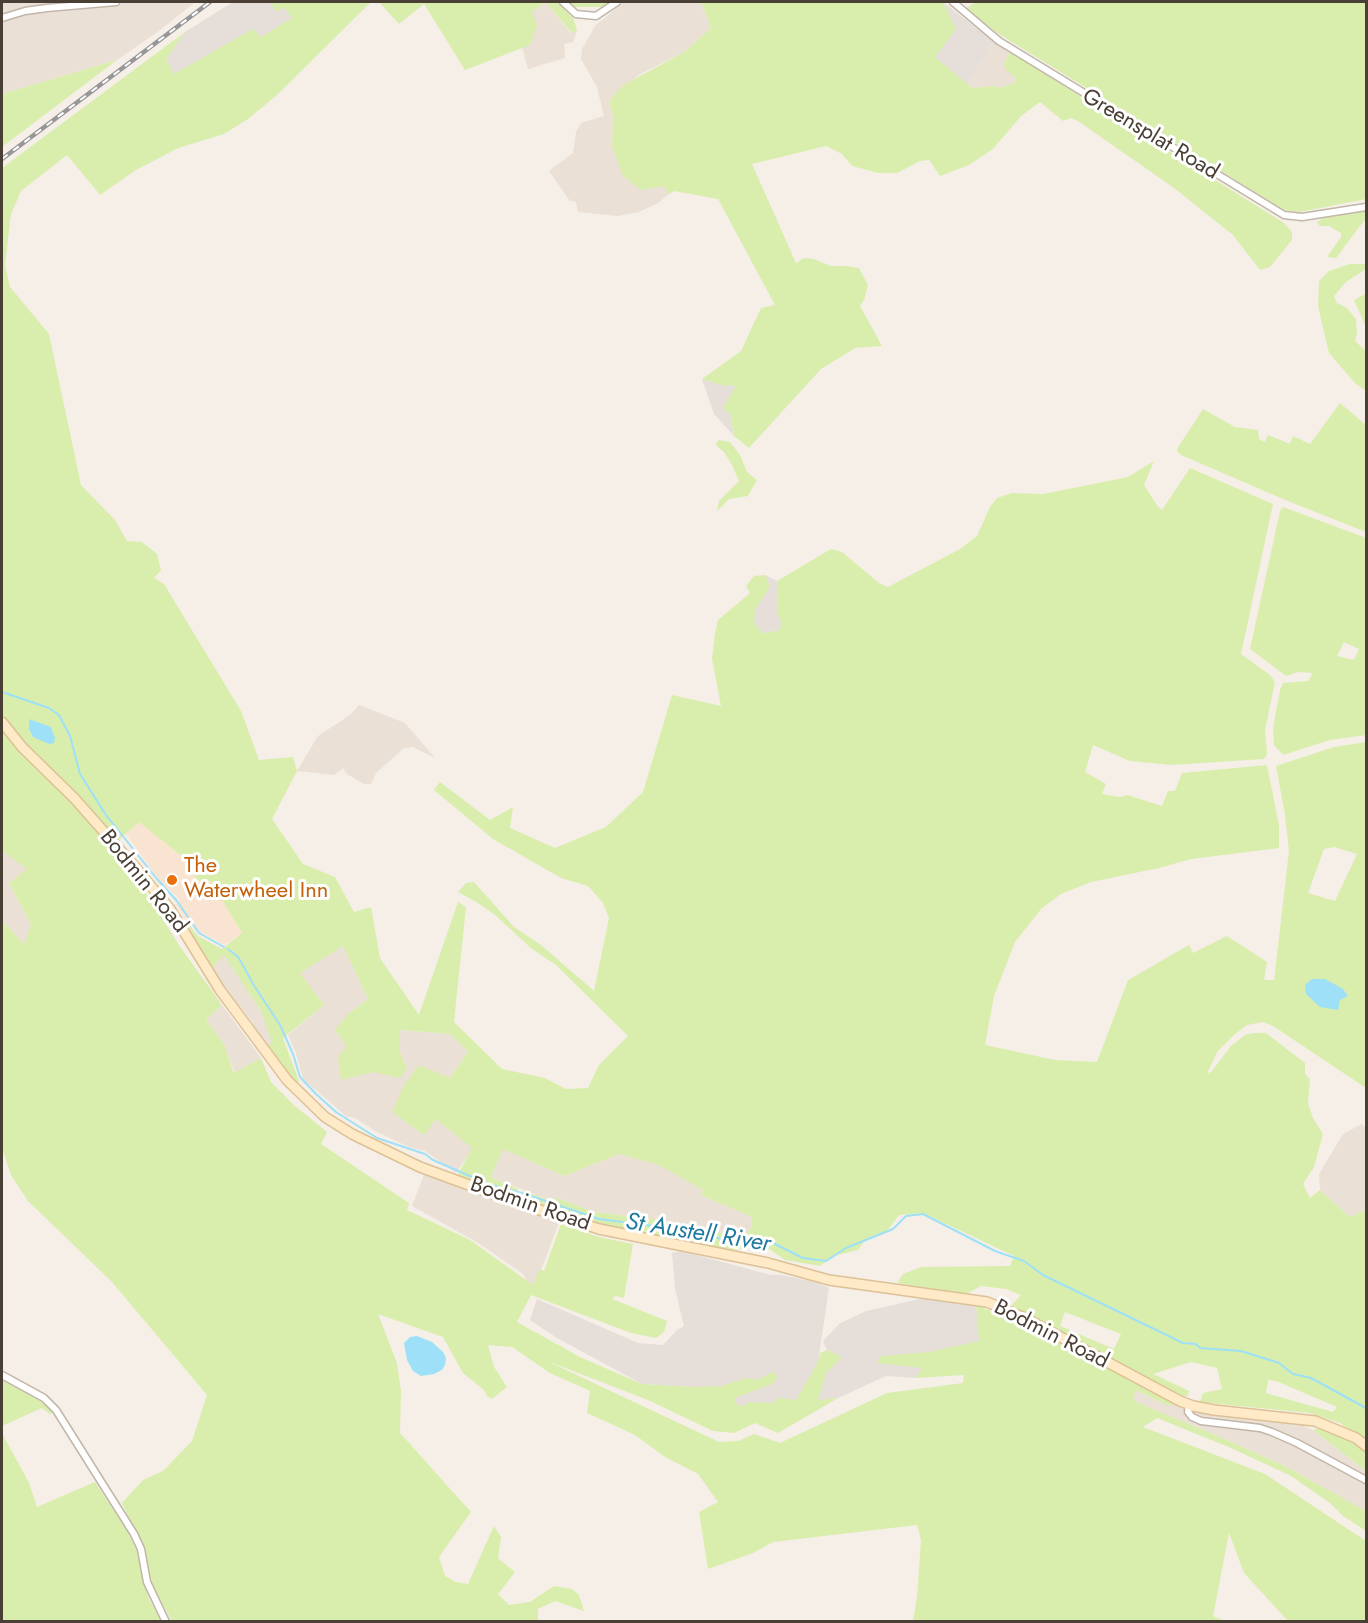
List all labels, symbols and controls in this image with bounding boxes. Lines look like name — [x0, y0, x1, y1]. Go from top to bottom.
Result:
street label: Greensplat Road — [1077, 84, 1223, 186]
street label: Bodmin Road — [93, 825, 193, 939]
place label: The Waterwheel Inn — [184, 854, 328, 906]
marker: The Waterwheel Inn — [165, 873, 179, 887]
street label: Bodmin Road — [466, 1172, 594, 1238]
water label: St Austell River — [623, 1208, 773, 1260]
street label: Bodmin Road — [989, 1295, 1113, 1375]

